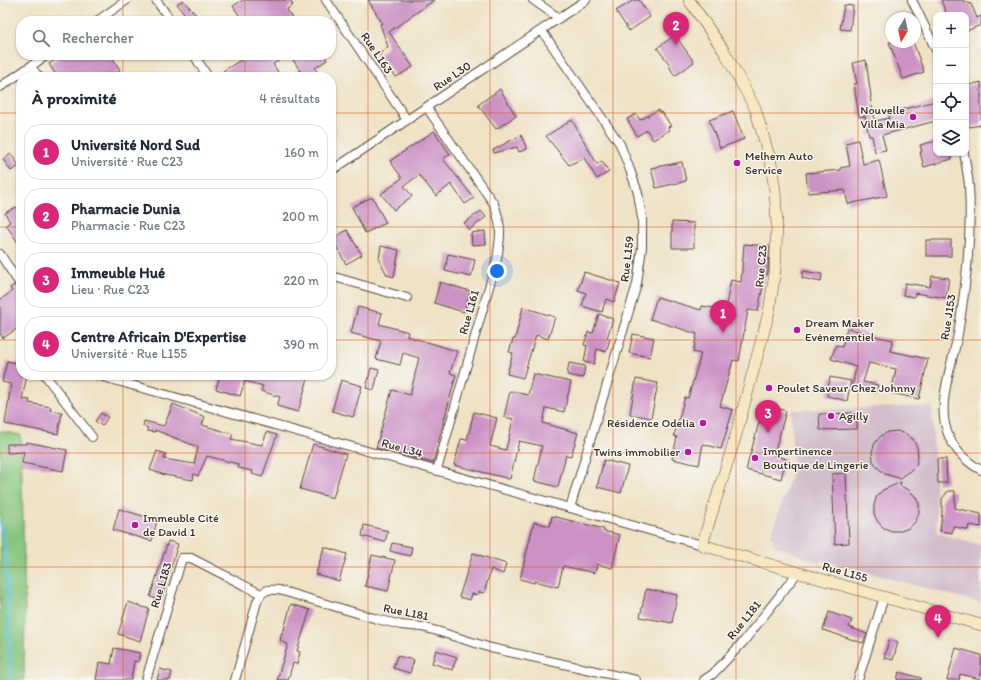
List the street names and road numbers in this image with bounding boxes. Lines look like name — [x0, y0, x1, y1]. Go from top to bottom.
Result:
street label: Rue L163 — [358, 30, 396, 77]
street label: Rue L30 — [431, 58, 473, 94]
street label: Rue L159 — [617, 235, 637, 283]
street label: Rue C23 — [752, 244, 770, 288]
street label: Rue L161 — [456, 288, 482, 336]
street label: Rue J153 — [937, 293, 959, 341]
street label: Rue L34 — [380, 435, 424, 461]
street label: Rue L155 — [821, 559, 869, 585]
street label: Rue L183 — [147, 560, 175, 610]
street label: Rue L181 — [724, 597, 764, 642]
street label: Rue L181 — [382, 601, 430, 623]

